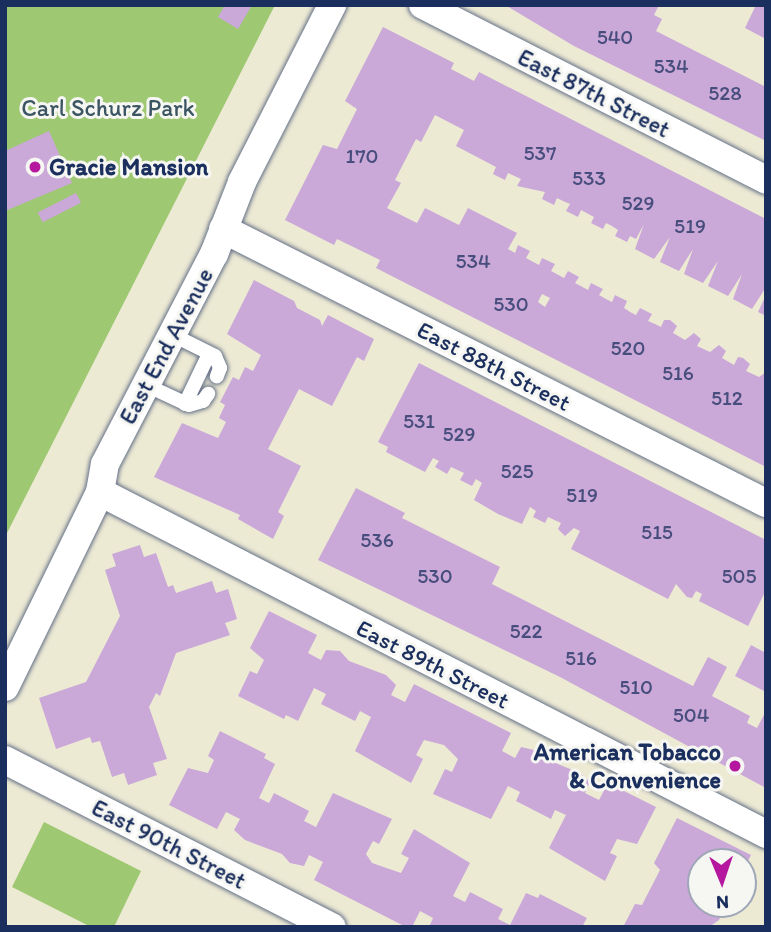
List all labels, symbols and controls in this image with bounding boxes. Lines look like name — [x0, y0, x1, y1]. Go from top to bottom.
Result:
house number: 540 — [597, 24, 633, 50]
street label: East 87th Street — [514, 42, 674, 144]
house number: 534 — [653, 53, 689, 79]
house number: 528 — [708, 80, 742, 106]
park label: Carl Schurz Park — [21, 94, 195, 122]
house number: 537 — [524, 140, 556, 166]
house number: 170 — [345, 143, 379, 169]
place label: Gracie Mansion — [49, 153, 209, 181]
marker: Gracie Mansion — [27, 159, 43, 175]
house number: 533 — [572, 165, 606, 191]
house number: 529 — [621, 190, 655, 216]
house number: 519 — [674, 213, 706, 239]
house number: 534 — [455, 248, 491, 274]
street label: East End Avenue — [113, 264, 219, 428]
house number: 530 — [493, 291, 529, 317]
street label: East 88th Street — [413, 315, 575, 417]
house number: 520 — [610, 335, 646, 361]
house number: 516 — [662, 360, 694, 386]
house number: 512 — [711, 385, 743, 411]
house number: 531 — [403, 408, 435, 434]
house number: 529 — [442, 421, 476, 447]
house number: 525 — [500, 458, 534, 484]
house number: 519 — [566, 482, 598, 508]
house number: 515 — [641, 519, 673, 545]
house number: 536 — [360, 527, 394, 553]
house number: 530 — [417, 563, 453, 589]
house number: 505 — [722, 563, 756, 589]
street label: East 89th Street — [352, 613, 514, 715]
house number: 522 — [509, 618, 543, 644]
house number: 516 — [565, 645, 597, 671]
house number: 510 — [619, 674, 653, 700]
house number: 504 — [673, 702, 709, 728]
place label: American Tobacco & Convenience — [534, 738, 721, 794]
marker: American Tobacco & Convenience — [727, 758, 743, 774]
street label: East 90th Street — [88, 793, 250, 895]
north arrow — [687, 848, 757, 918]
text: N — [716, 891, 729, 914]

